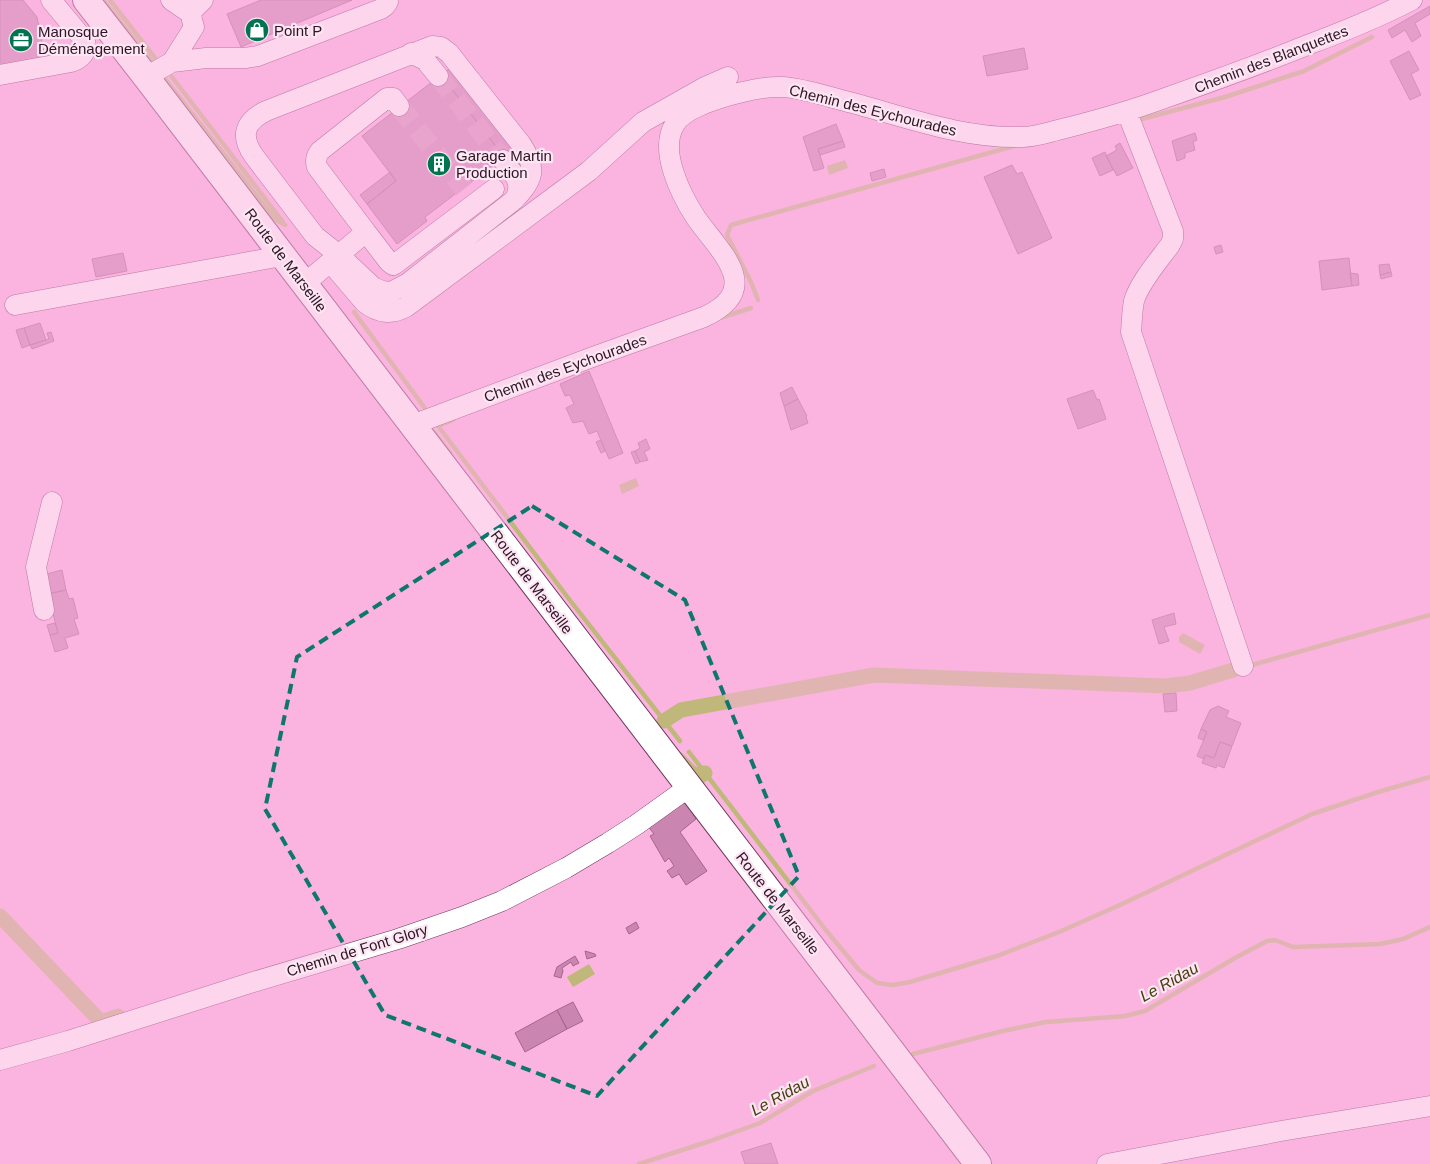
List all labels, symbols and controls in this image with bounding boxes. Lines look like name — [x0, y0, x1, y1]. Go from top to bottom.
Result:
shop icon: Point P — [244, 17, 270, 43]
place label: Point P — [274, 22, 322, 39]
street label: Chemin des Blanquettes — [1192, 22, 1350, 96]
place label: Manosque Déménagement — [38, 23, 146, 57]
office icon: Manosque Déménagement — [8, 27, 34, 53]
street label: Chemin des Eychourades — [788, 81, 958, 139]
place label: Garage Martin Production — [456, 147, 552, 181]
building icon: Garage Martin Production — [426, 151, 452, 177]
street label: Route de Marseille — [242, 205, 330, 315]
street label: Chemin des Eychourades — [481, 331, 649, 405]
street label: Route de Marseille — [488, 527, 576, 637]
street label: Route de Marseille — [733, 848, 823, 958]
street label: Chemin de Font Glory — [284, 920, 430, 980]
water label: Le Ridau — [1137, 959, 1201, 1005]
water label: Le Ridau — [748, 1073, 812, 1119]

